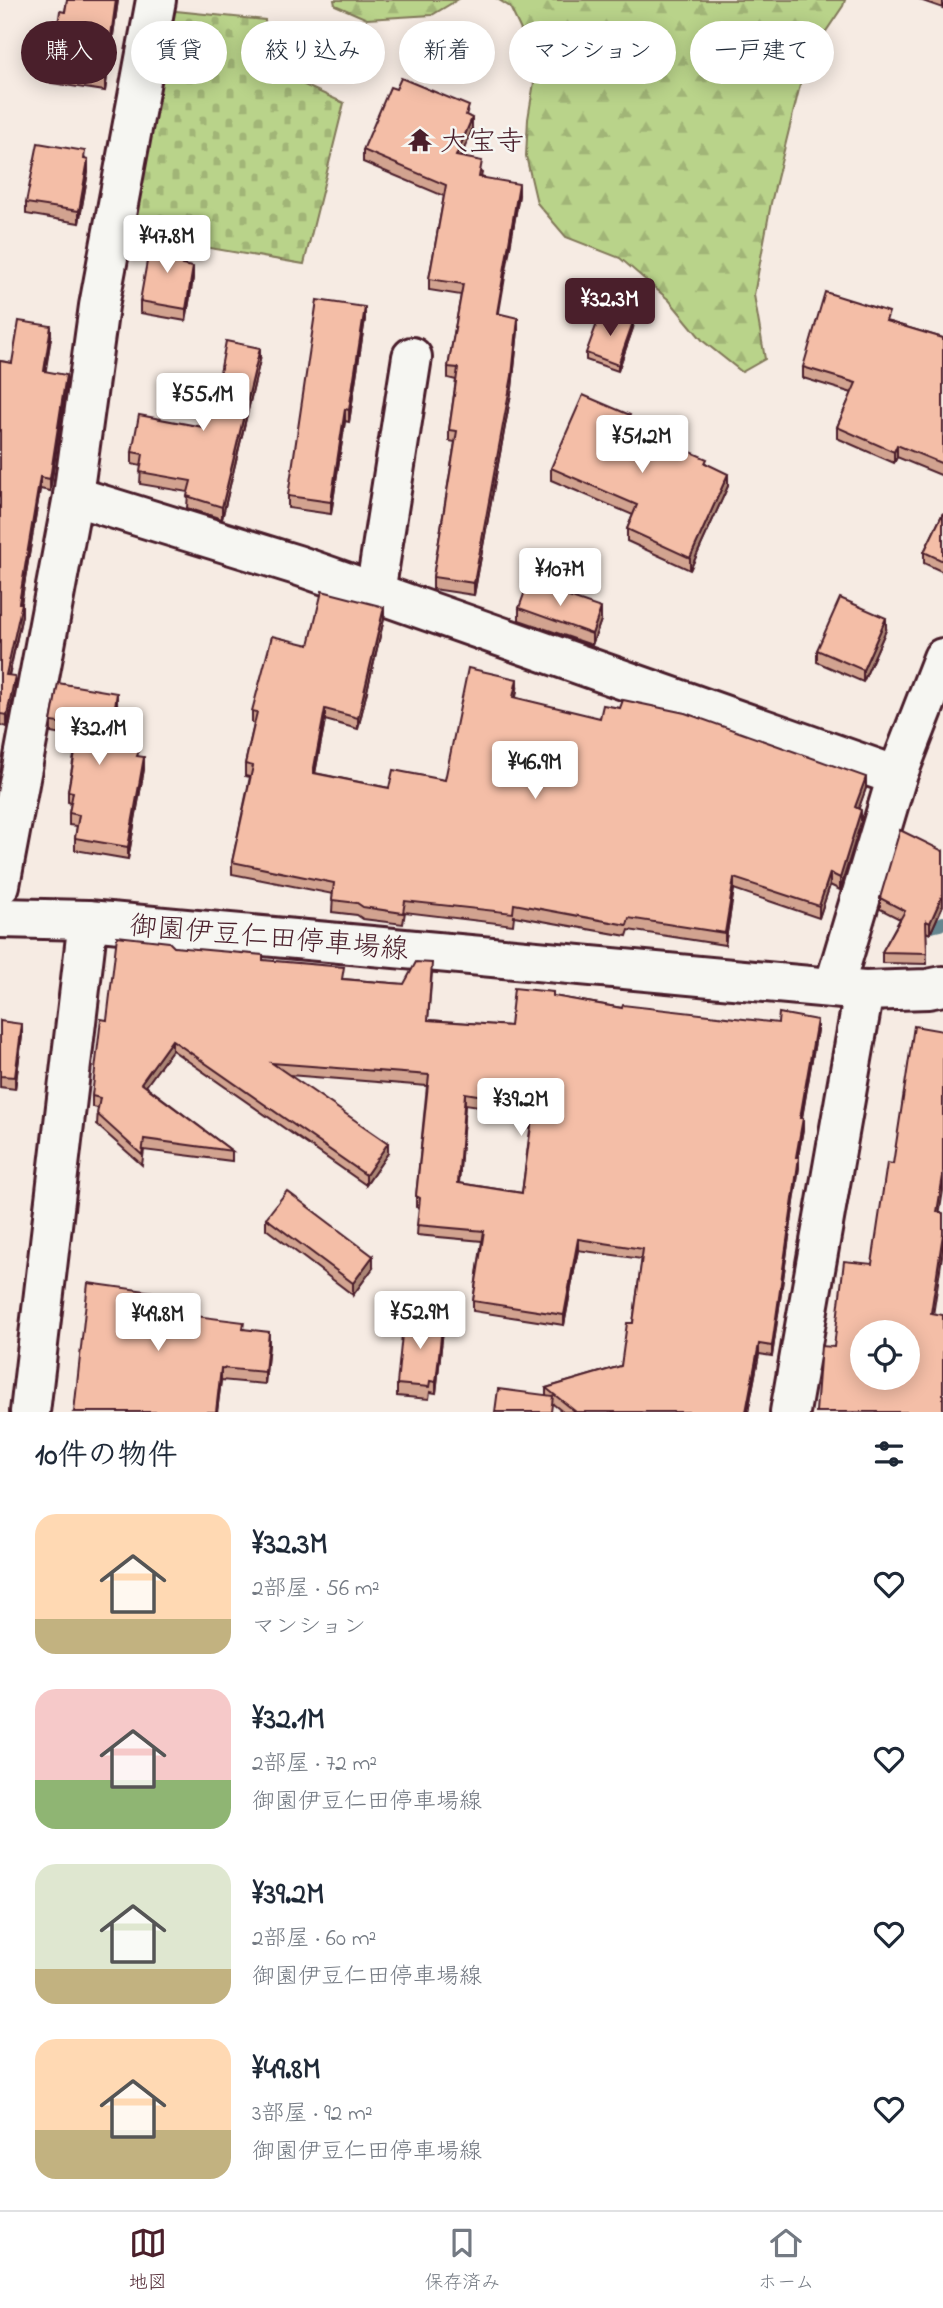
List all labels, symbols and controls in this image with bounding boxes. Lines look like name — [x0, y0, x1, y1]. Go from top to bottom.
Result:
chip: 購入 — [21, 21, 117, 84]
chip: 賃貸 — [131, 21, 227, 84]
chip: 絞り込み — [241, 21, 385, 84]
chip: 新着 — [399, 21, 495, 84]
chip: マンション — [509, 21, 676, 84]
chip: 一戸建て — [690, 21, 834, 84]
place label: 大宝寺 — [440, 123, 524, 164]
temple icon: 大宝寺 — [406, 126, 434, 154]
pin: ¥47.8M — [110, 216, 224, 275]
text: ¥47.8M — [139, 221, 195, 254]
pin: ¥32.3M — [553, 278, 667, 338]
text: ¥32.3M — [581, 284, 639, 317]
pin: ¥55.1M — [146, 374, 260, 433]
text: ¥55.1M — [172, 379, 234, 412]
pin: ¥51.2M — [585, 416, 699, 475]
text: ¥51.2M — [612, 421, 672, 454]
pin: ¥107M — [511, 548, 609, 608]
text: ¥107M — [535, 554, 585, 587]
pin: ¥32.1M — [42, 708, 156, 767]
text: ¥32.1M — [71, 713, 127, 746]
pin: ¥46.9M — [478, 742, 592, 801]
text: ¥46.9M — [508, 747, 562, 780]
street label: 御園伊豆仁田停車場線 — [127, 907, 410, 972]
pin: ¥39.2M — [464, 1078, 578, 1138]
text: ¥39.2M — [493, 1084, 549, 1117]
pin: ¥52.9M — [363, 1292, 477, 1351]
pin: ¥49.8M — [101, 1294, 215, 1353]
text: ¥52.9M — [390, 1297, 450, 1330]
text: ¥49.8M — [132, 1299, 184, 1332]
map controls — [850, 1320, 920, 1390]
button: locate — [850, 1320, 920, 1390]
text: 10件の物件 — [35, 1435, 178, 1479]
icon: filters — [870, 1435, 908, 1473]
text: ¥32.3M — [252, 1524, 328, 1568]
icon: home — [91, 1542, 175, 1626]
icon: heart — [870, 1565, 908, 1603]
text: 2部屋 · 56 m² — [252, 1573, 380, 1606]
text: マンション — [252, 1611, 366, 1644]
text: ¥32.1M — [252, 1699, 325, 1743]
icon: home — [91, 1717, 175, 1801]
icon: heart — [870, 1740, 908, 1778]
text: 2部屋 · 72 m² — [252, 1748, 377, 1781]
text: 御園伊豆仁田停車場線 — [252, 1786, 482, 1819]
text: ¥39.2M — [252, 1874, 324, 1918]
icon: home — [91, 1892, 175, 1976]
icon: heart — [870, 1915, 908, 1953]
text: 2部屋 · 60 m² — [252, 1923, 376, 1956]
text: 御園伊豆仁田停車場線 — [252, 1961, 482, 1994]
text: ¥49.8M — [252, 2049, 321, 2093]
icon: home — [91, 2067, 175, 2151]
icon: heart — [870, 2090, 908, 2128]
text: 3部屋 · 92 m² — [252, 2098, 373, 2131]
text: 御園伊豆仁田停車場線 — [252, 2136, 482, 2169]
tab: 地図 — [129, 2224, 167, 2297]
tab: 保存済み — [424, 2224, 500, 2297]
tab: ホーム — [758, 2224, 814, 2297]

